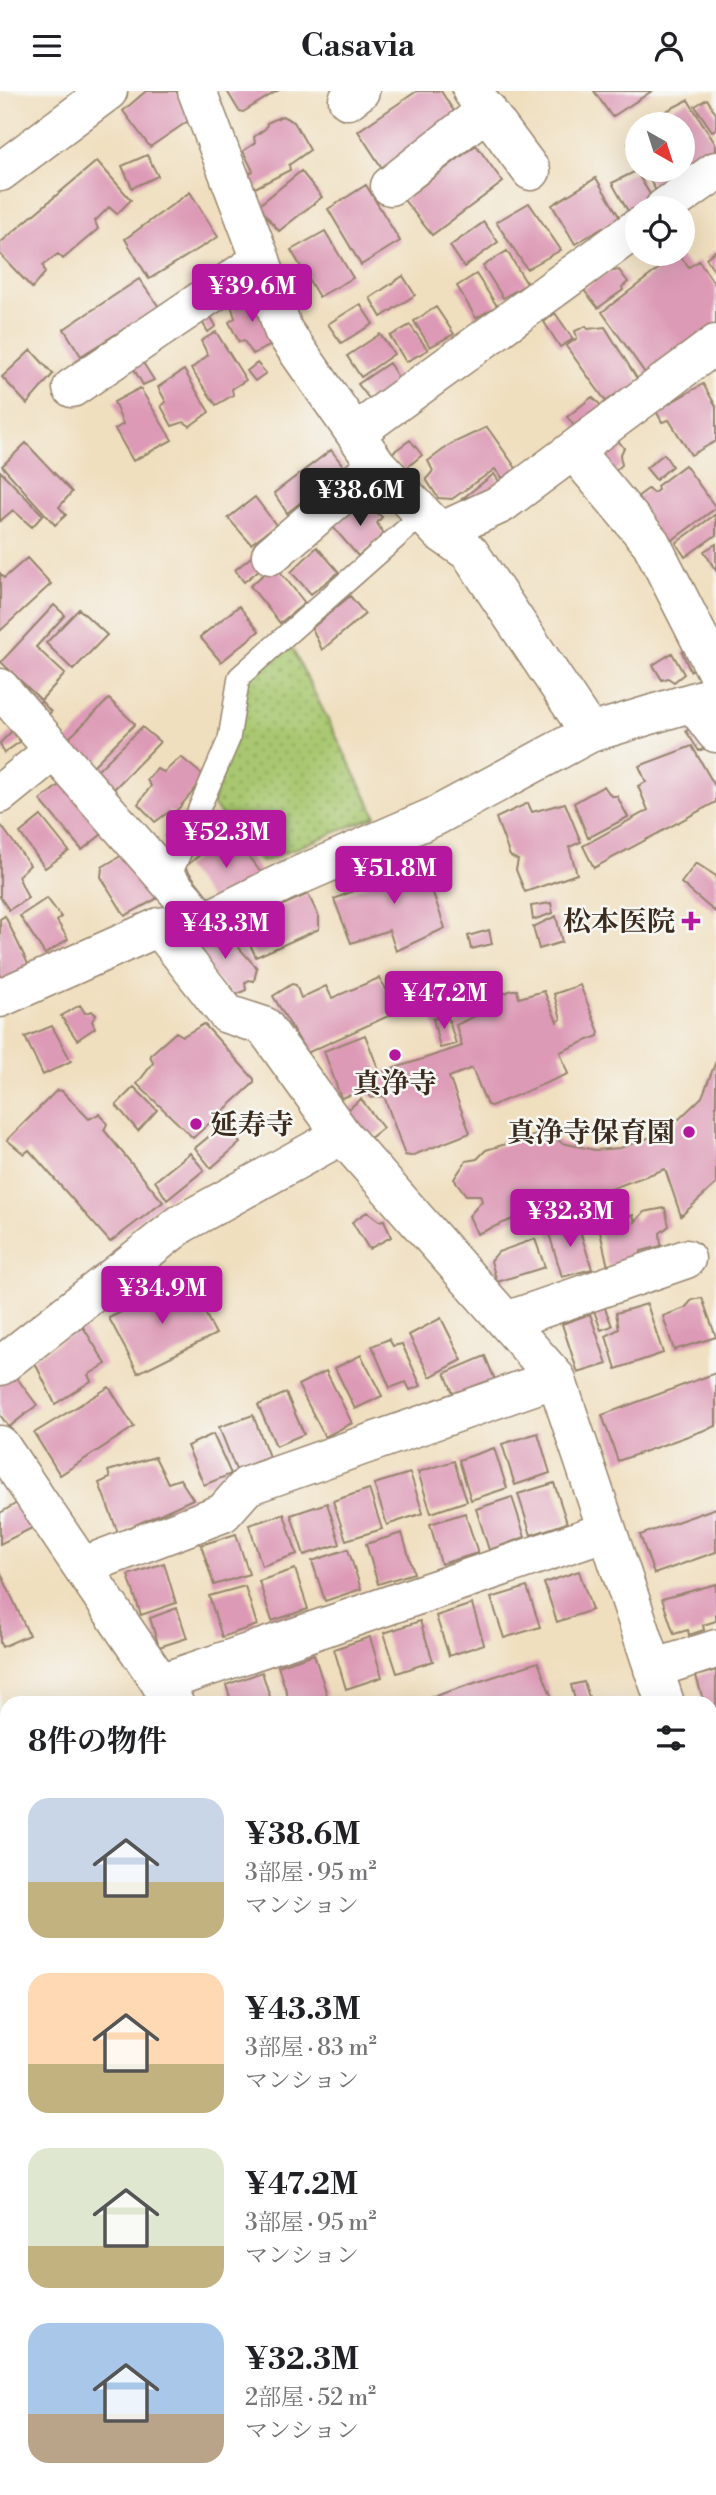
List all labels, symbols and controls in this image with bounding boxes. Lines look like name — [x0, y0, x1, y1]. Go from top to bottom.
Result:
text: Casavia — [301, 26, 415, 66]
icon: menu — [28, 27, 66, 65]
icon: person — [650, 27, 688, 65]
north arrow — [625, 112, 695, 182]
map controls — [625, 112, 695, 266]
button: locate — [625, 196, 695, 266]
pin: ¥39.6M — [195, 265, 309, 324]
text: ¥39.6M — [208, 273, 296, 301]
pin: ¥38.6M — [303, 469, 417, 528]
text: ¥38.6M — [316, 477, 404, 505]
pin: ¥52.3M — [169, 811, 283, 870]
text: ¥52.3M — [182, 819, 270, 847]
pin: ¥51.8M — [337, 847, 451, 906]
text: ¥51.8M — [351, 855, 437, 883]
pin: ¥43.3M — [168, 901, 282, 961]
place label: 松本医院 — [563, 905, 675, 940]
text: ¥43.3M — [181, 910, 269, 938]
marker: 松本医院 — [681, 911, 701, 931]
pin: ¥47.2M — [387, 971, 501, 1031]
text: ¥47.2M — [401, 980, 487, 1008]
marker: 真浄寺 — [387, 1047, 403, 1063]
place label: 真浄寺 — [353, 1067, 437, 1102]
place label: 延寿寺 — [210, 1108, 294, 1143]
marker: 延寿寺 — [188, 1116, 204, 1132]
place label: 真浄寺保育園 — [507, 1116, 675, 1151]
marker: 真浄寺保育園 — [681, 1124, 697, 1140]
pin: ¥32.3M — [513, 1189, 627, 1249]
text: ¥32.3M — [526, 1198, 614, 1226]
pin: ¥34.9M — [105, 1267, 219, 1326]
text: ¥34.9M — [117, 1275, 207, 1303]
icon: filters — [652, 1719, 690, 1757]
text: 8件の物件 — [28, 1723, 167, 1761]
text: ¥38.6M — [245, 1816, 360, 1854]
icon: home — [84, 1826, 168, 1910]
text: 3部屋 · 95 m² — [245, 1859, 377, 1887]
text: マンション — [245, 1892, 359, 1920]
text: ¥43.3M — [245, 1991, 360, 2029]
icon: home — [84, 2001, 168, 2085]
text: 3部屋 · 83 m² — [245, 2034, 377, 2062]
text: マンション — [245, 2067, 359, 2095]
text: ¥47.2M — [245, 2166, 358, 2204]
icon: home — [84, 2176, 168, 2260]
text: 3部屋 · 95 m² — [245, 2209, 377, 2237]
text: マンション — [245, 2242, 359, 2270]
text: ¥32.3M — [245, 2341, 359, 2379]
icon: home — [84, 2351, 168, 2435]
text: 2部屋 · 52 m² — [245, 2384, 376, 2412]
text: マンション — [245, 2417, 359, 2445]

